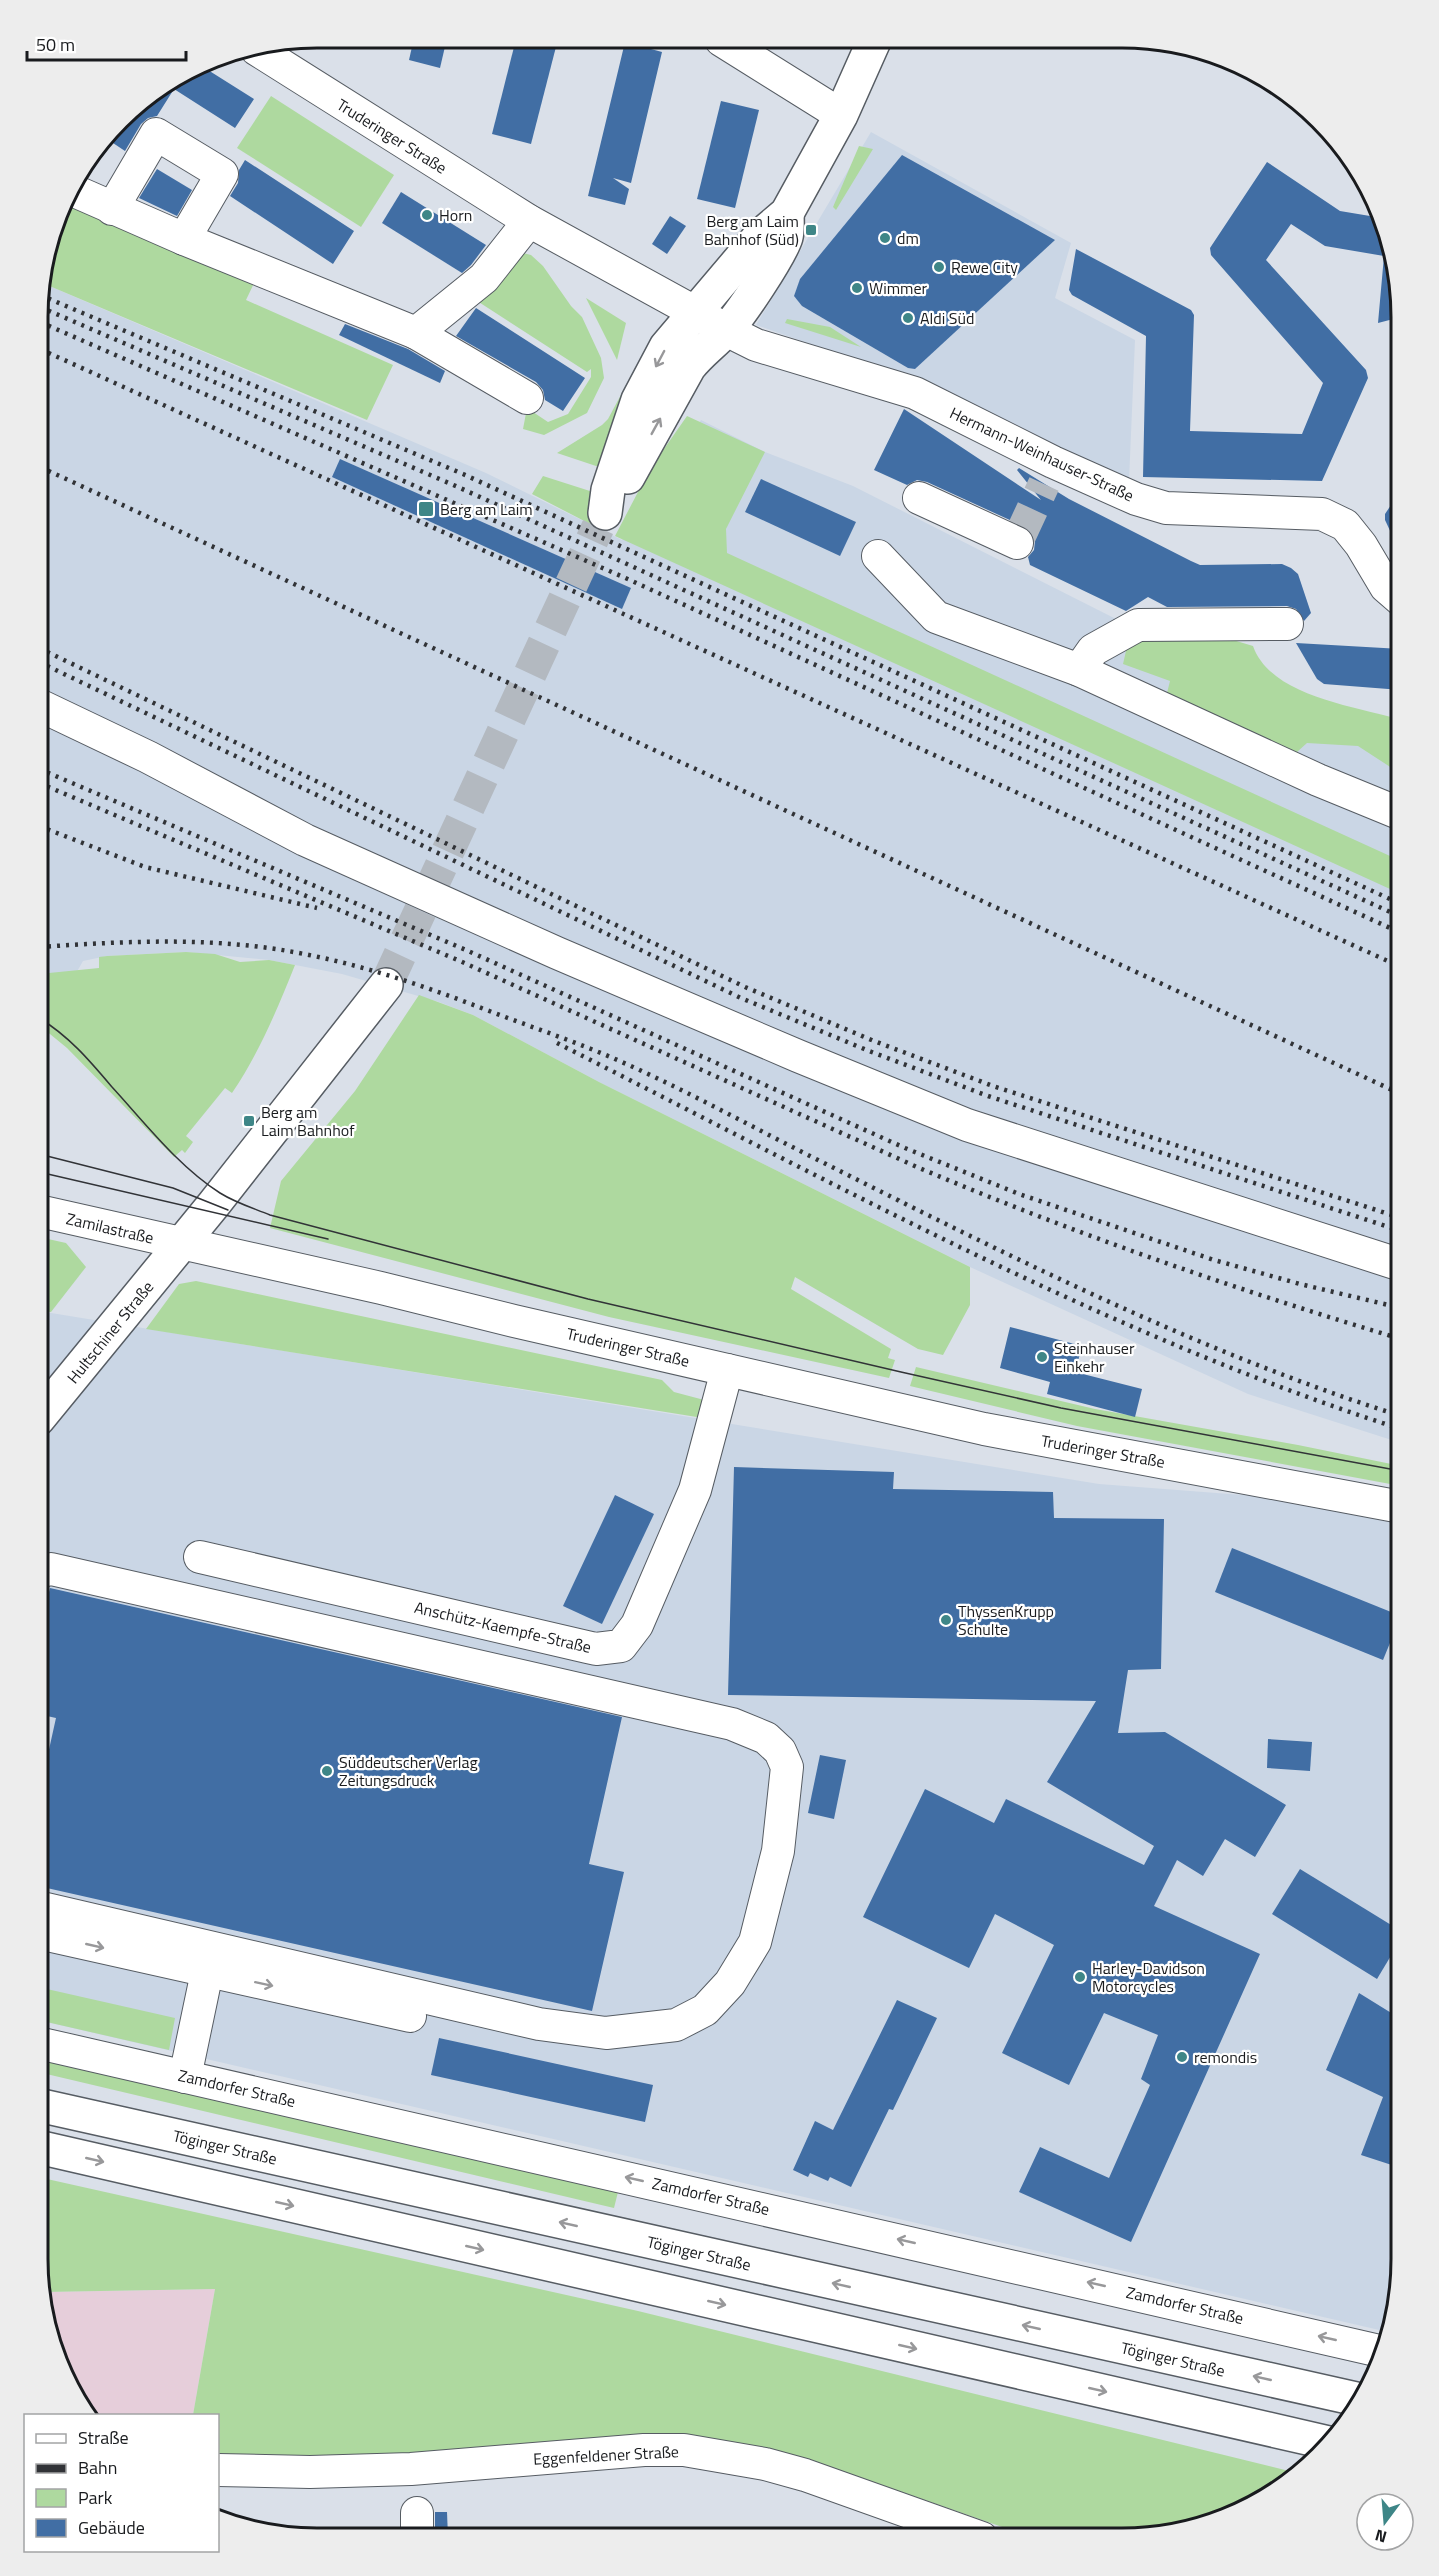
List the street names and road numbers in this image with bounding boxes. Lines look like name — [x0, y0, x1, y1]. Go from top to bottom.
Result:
street label: Truderinger Straße — [332, 93, 452, 179]
street label: Hermann-Weinhauser-Straße — [946, 401, 1138, 507]
street label: Zamilastraße — [64, 1206, 156, 1250]
street label: Hultschiner Straße — [61, 1276, 159, 1388]
street label: Truderinger Straße — [564, 1321, 692, 1373]
street label: Truderinger Straße — [1039, 1428, 1167, 1474]
street label: Anschütz-Kaempfe-Straße — [412, 1595, 594, 1659]
street label: Zamdorfer Straße — [176, 2063, 298, 2113]
street label: Töginger Straße — [171, 2123, 279, 2171]
street label: Zamdorfer Straße — [650, 2171, 772, 2221]
street label: Töginger Straße — [645, 2229, 753, 2277]
street label: Zamdorfer Straße — [1124, 2280, 1246, 2330]
street label: Töginger Straße — [1119, 2335, 1227, 2383]
street label: Eggenfeldener Straße — [533, 2439, 679, 2471]

